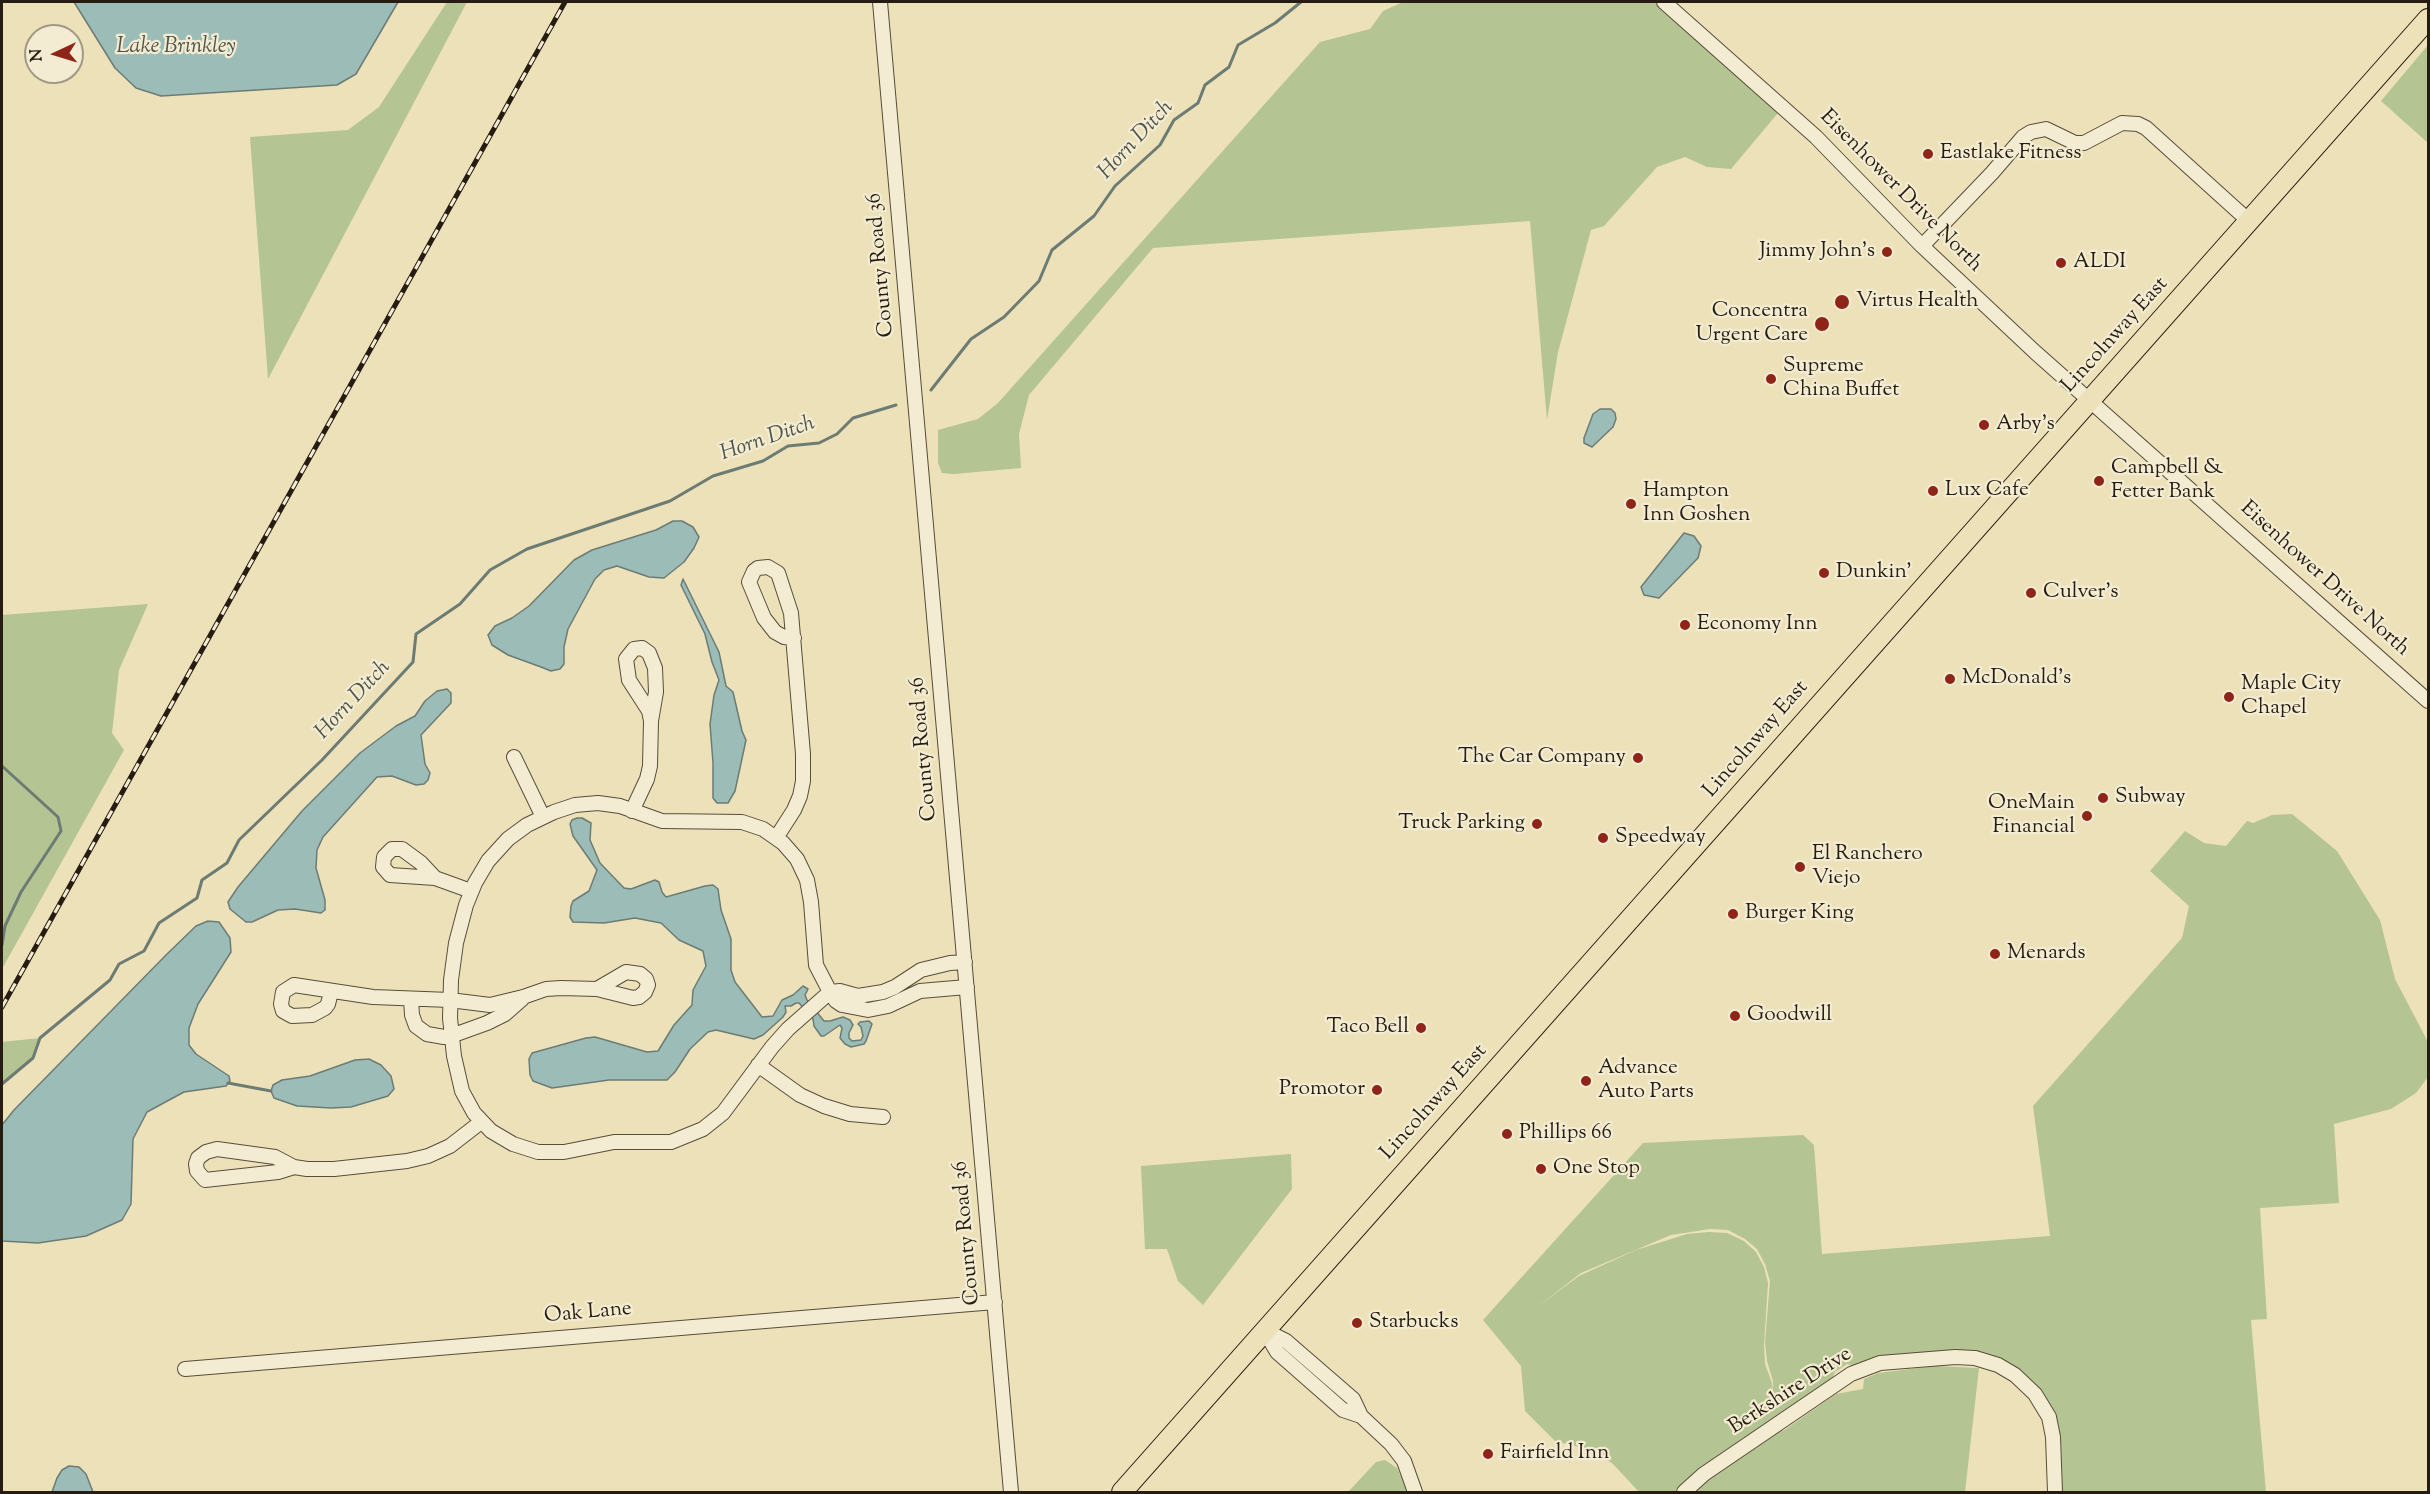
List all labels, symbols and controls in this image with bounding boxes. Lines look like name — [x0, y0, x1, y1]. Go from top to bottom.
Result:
north arrow — [24, 24, 84, 84]
water label: Lake Brinkley — [116, 35, 236, 61]
text: N — [26, 48, 49, 62]
water label: Horn Ditch — [1094, 96, 1180, 186]
street label: Eisenhower Drive North — [1813, 105, 1987, 279]
place label: Eastlake Fitness — [1940, 141, 2081, 167]
marker: Eastlake Fitness — [1921, 147, 1935, 161]
street label: County Road 36 — [863, 192, 901, 338]
place label: Jimmy John's — [1759, 239, 1875, 265]
marker: Jimmy John's — [1880, 245, 1894, 259]
place label: ALDI — [2073, 250, 2126, 276]
marker: ALDI — [2054, 256, 2068, 270]
street label: Lincolnway East — [2057, 273, 2175, 399]
place label: Virtus Health — [1856, 289, 1979, 315]
marker: Virtus Health — [1833, 293, 1851, 311]
place label: Concentra Urgent Care — [1696, 299, 1808, 349]
marker: Concentra Urgent Care — [1813, 315, 1831, 333]
place label: Supreme China Buffet — [1783, 354, 1899, 404]
marker: Supreme China Buffet — [1764, 372, 1778, 386]
water label: Horn Ditch — [717, 412, 819, 468]
place label: Arby's — [1996, 412, 2055, 438]
marker: Arby's — [1977, 418, 1991, 432]
place label: Campbell & Fetter Bank — [2111, 456, 2223, 506]
marker: Campbell & Fetter Bank — [2092, 474, 2106, 488]
place label: Lux Cafe — [1945, 478, 2029, 504]
place label: Hampton Inn Goshen — [1643, 479, 1750, 529]
marker: Lux Cafe — [1926, 484, 1940, 498]
marker: Hampton Inn Goshen — [1624, 497, 1638, 511]
street label: Eisenhower Drive North — [2234, 497, 2414, 663]
place label: Dunkin' — [1836, 560, 1912, 586]
marker: Dunkin' — [1817, 566, 1831, 580]
place label: Culver's — [2043, 580, 2119, 606]
marker: Culver's — [2024, 586, 2038, 600]
place label: Economy Inn — [1697, 612, 1818, 638]
marker: Economy Inn — [1678, 618, 1692, 632]
water label: Horn Ditch — [311, 656, 397, 746]
place label: McDonald's — [1962, 666, 2071, 692]
marker: McDonald's — [1943, 672, 1957, 686]
place label: Maple City Chapel — [2241, 672, 2341, 722]
street label: County Road 36 — [906, 676, 944, 822]
street label: Lincolnway East — [1699, 676, 1815, 804]
marker: Maple City Chapel — [2222, 690, 2236, 704]
place label: The Car Company — [1458, 745, 1626, 771]
marker: The Car Company — [1631, 751, 1645, 765]
place label: Subway — [2115, 785, 2186, 811]
place label: OneMain Financial — [1988, 791, 2075, 841]
marker: Subway — [2096, 791, 2110, 805]
marker: OneMain Financial — [2080, 809, 2094, 823]
place label: Truck Parking — [1398, 811, 1525, 837]
marker: Truck Parking — [1530, 817, 1544, 831]
place label: Speedway — [1615, 825, 1706, 851]
marker: Speedway — [1596, 831, 1610, 845]
place label: El Ranchero Viejo — [1812, 842, 1923, 892]
marker: El Ranchero Viejo — [1793, 860, 1807, 874]
place label: Burger King — [1745, 901, 1854, 927]
marker: Burger King — [1726, 907, 1740, 921]
place label: Menards — [2007, 941, 2086, 967]
marker: Menards — [1988, 947, 2002, 961]
place label: Goodwill — [1747, 1003, 1832, 1029]
marker: Goodwill — [1728, 1009, 1742, 1023]
place label: Taco Bell — [1327, 1015, 1409, 1041]
marker: Taco Bell — [1414, 1021, 1428, 1035]
street label: Lincolnway East — [1376, 1040, 1494, 1166]
place label: Advance Auto Parts — [1598, 1056, 1694, 1106]
marker: Advance Auto Parts — [1579, 1074, 1593, 1088]
place label: Promotor — [1279, 1077, 1365, 1103]
marker: Promotor — [1370, 1083, 1384, 1097]
place label: Phillips 66 — [1519, 1121, 1612, 1147]
marker: Phillips 66 — [1500, 1127, 1514, 1141]
place label: One Stop — [1553, 1156, 1640, 1182]
street label: County Road 36 — [949, 1160, 987, 1306]
marker: One Stop — [1534, 1162, 1548, 1176]
street label: Oak Lane — [543, 1298, 633, 1330]
place label: Starbucks — [1369, 1310, 1458, 1336]
marker: Starbucks — [1350, 1316, 1364, 1330]
street label: Berkshire Drive — [1725, 1343, 1857, 1441]
place label: Fairfield Inn — [1500, 1441, 1609, 1467]
marker: Fairfield Inn — [1481, 1447, 1495, 1461]

